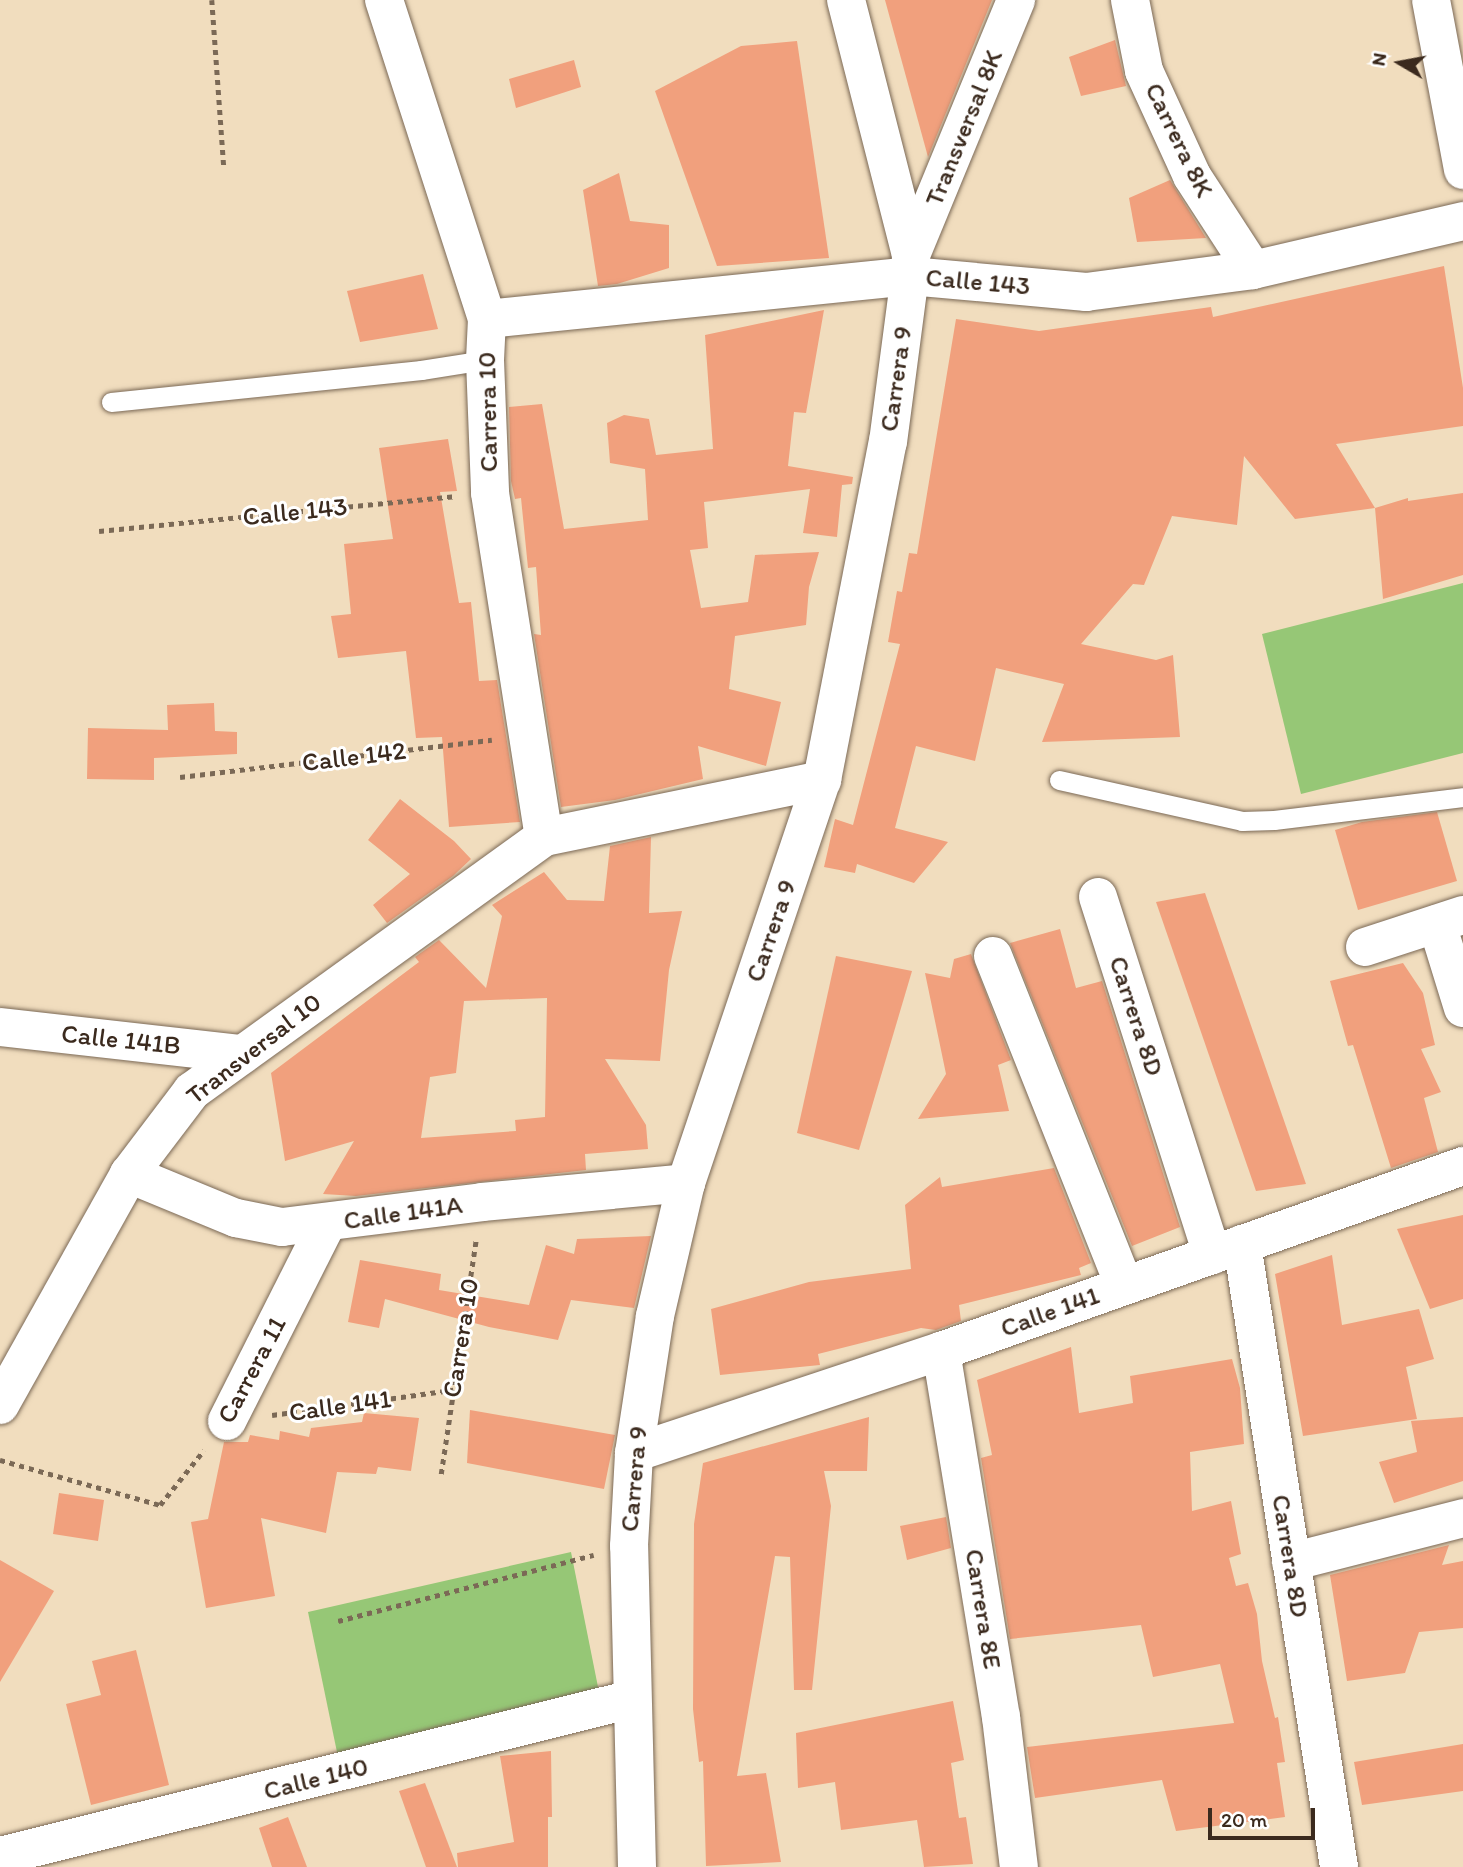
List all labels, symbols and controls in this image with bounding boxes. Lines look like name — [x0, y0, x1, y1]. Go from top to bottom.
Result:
north arrow — [1365, 28, 1435, 98]
street label: Transversal 8K — [919, 45, 1009, 211]
text: N — [1366, 51, 1391, 68]
street label: Carrera 8K — [1138, 78, 1220, 202]
street label: Calle 143 — [924, 262, 1032, 302]
street label: Carrera 9 — [873, 324, 919, 434]
street label: Carrera 10 — [471, 351, 505, 473]
street label: Calle 143 — [241, 491, 349, 533]
street label: Calle 142 — [300, 735, 408, 779]
street label: Carrera 9 — [739, 876, 803, 986]
street label: Carrera 8D — [1102, 952, 1170, 1080]
street label: Transversal 10 — [180, 987, 328, 1111]
street label: Calle 141B — [60, 1018, 182, 1062]
street label: Calle 141A — [342, 1189, 464, 1237]
street label: Carrera 10 — [436, 1276, 486, 1400]
street label: Calle 141 — [996, 1280, 1104, 1344]
street label: Carrera 11 — [211, 1311, 293, 1429]
street label: Calle 141 — [287, 1383, 393, 1429]
street label: Carrera 9 — [614, 1425, 654, 1533]
street label: Carrera 8D — [1265, 1492, 1315, 1620]
street label: Carrera 8E — [958, 1547, 1008, 1671]
street label: Calle 140 — [260, 1751, 372, 1807]
scale bar — [1211, 1794, 1318, 1838]
text: 20 m — [1221, 1807, 1267, 1832]

